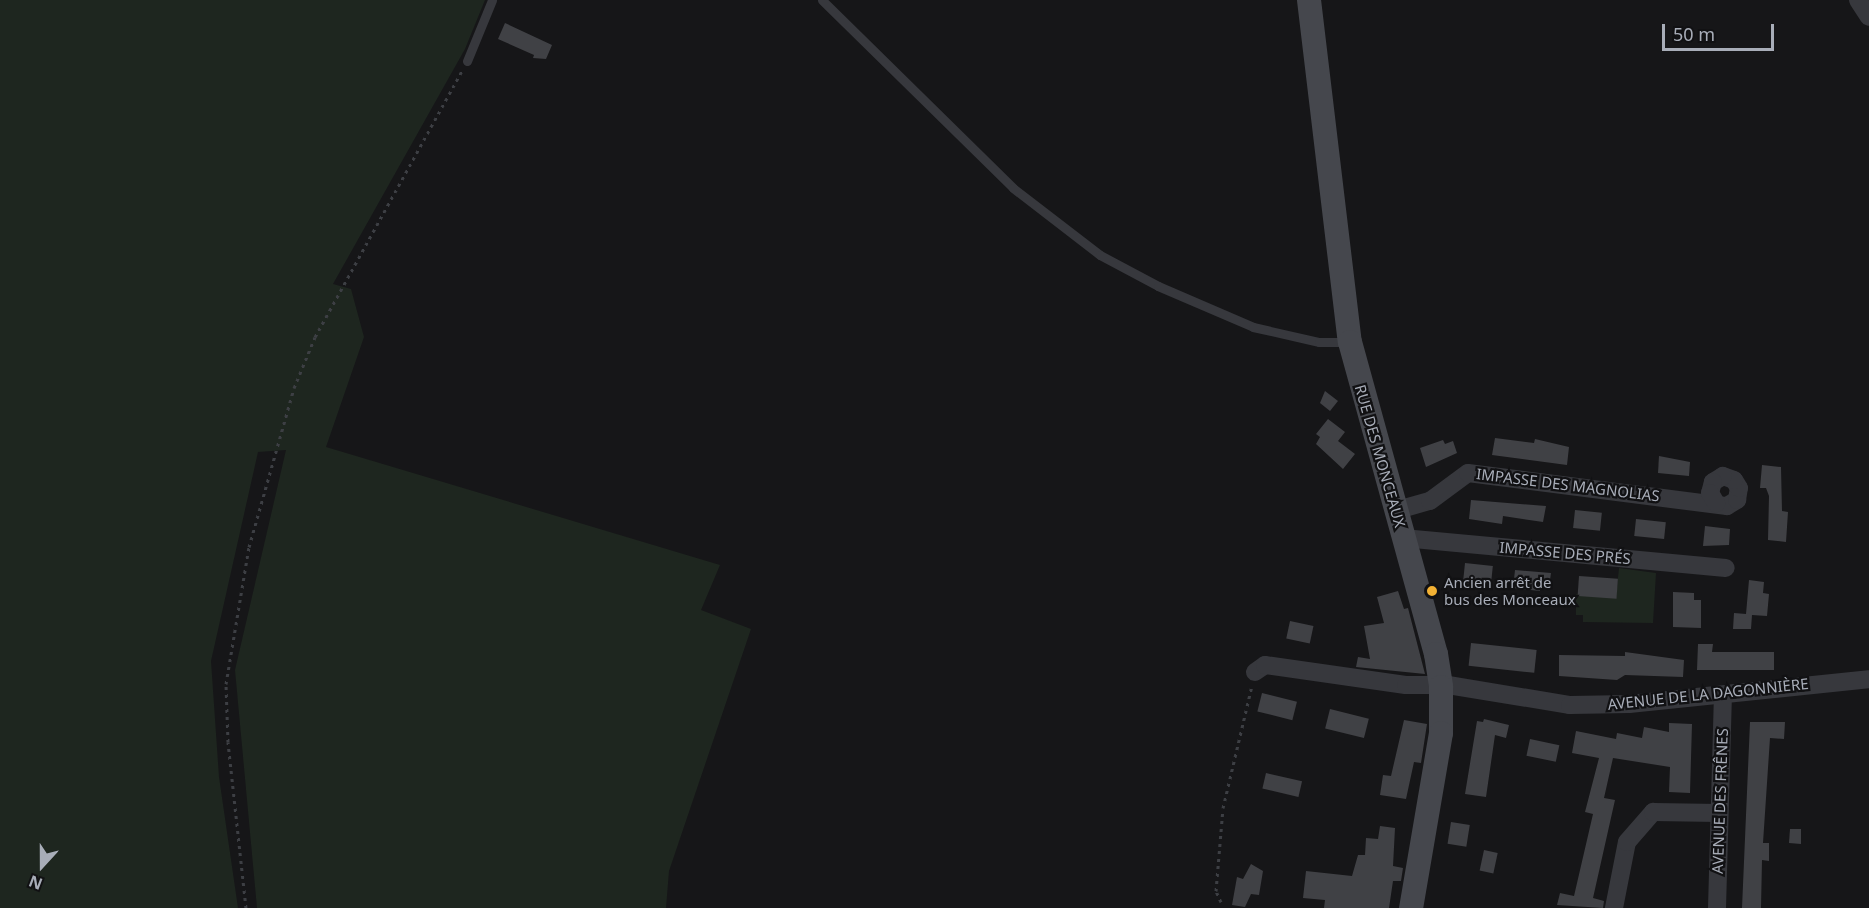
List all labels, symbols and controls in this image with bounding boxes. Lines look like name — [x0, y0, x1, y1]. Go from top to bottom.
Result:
scale bar — [1665, 12, 1778, 50]
text: 50 m — [1673, 22, 1715, 46]
street label: RUE DES MONCEAUX — [1351, 382, 1409, 530]
street label: IMPASSE DES MAGNOLIAS — [1475, 465, 1661, 505]
street label: IMPASSE DES PRÉS — [1499, 538, 1631, 568]
place label: Ancien arrêt de bus des Monceaux — [1444, 573, 1576, 608]
marker: Ancien arrêt de bus des Monceaux — [1425, 584, 1439, 598]
street label: AVENUE DE LA DAGONNIÈRE — [1607, 674, 1809, 714]
street label: AVENUE DES FRÊNES — [1708, 728, 1732, 874]
north arrow — [12, 836, 72, 896]
text: N — [26, 870, 46, 895]

